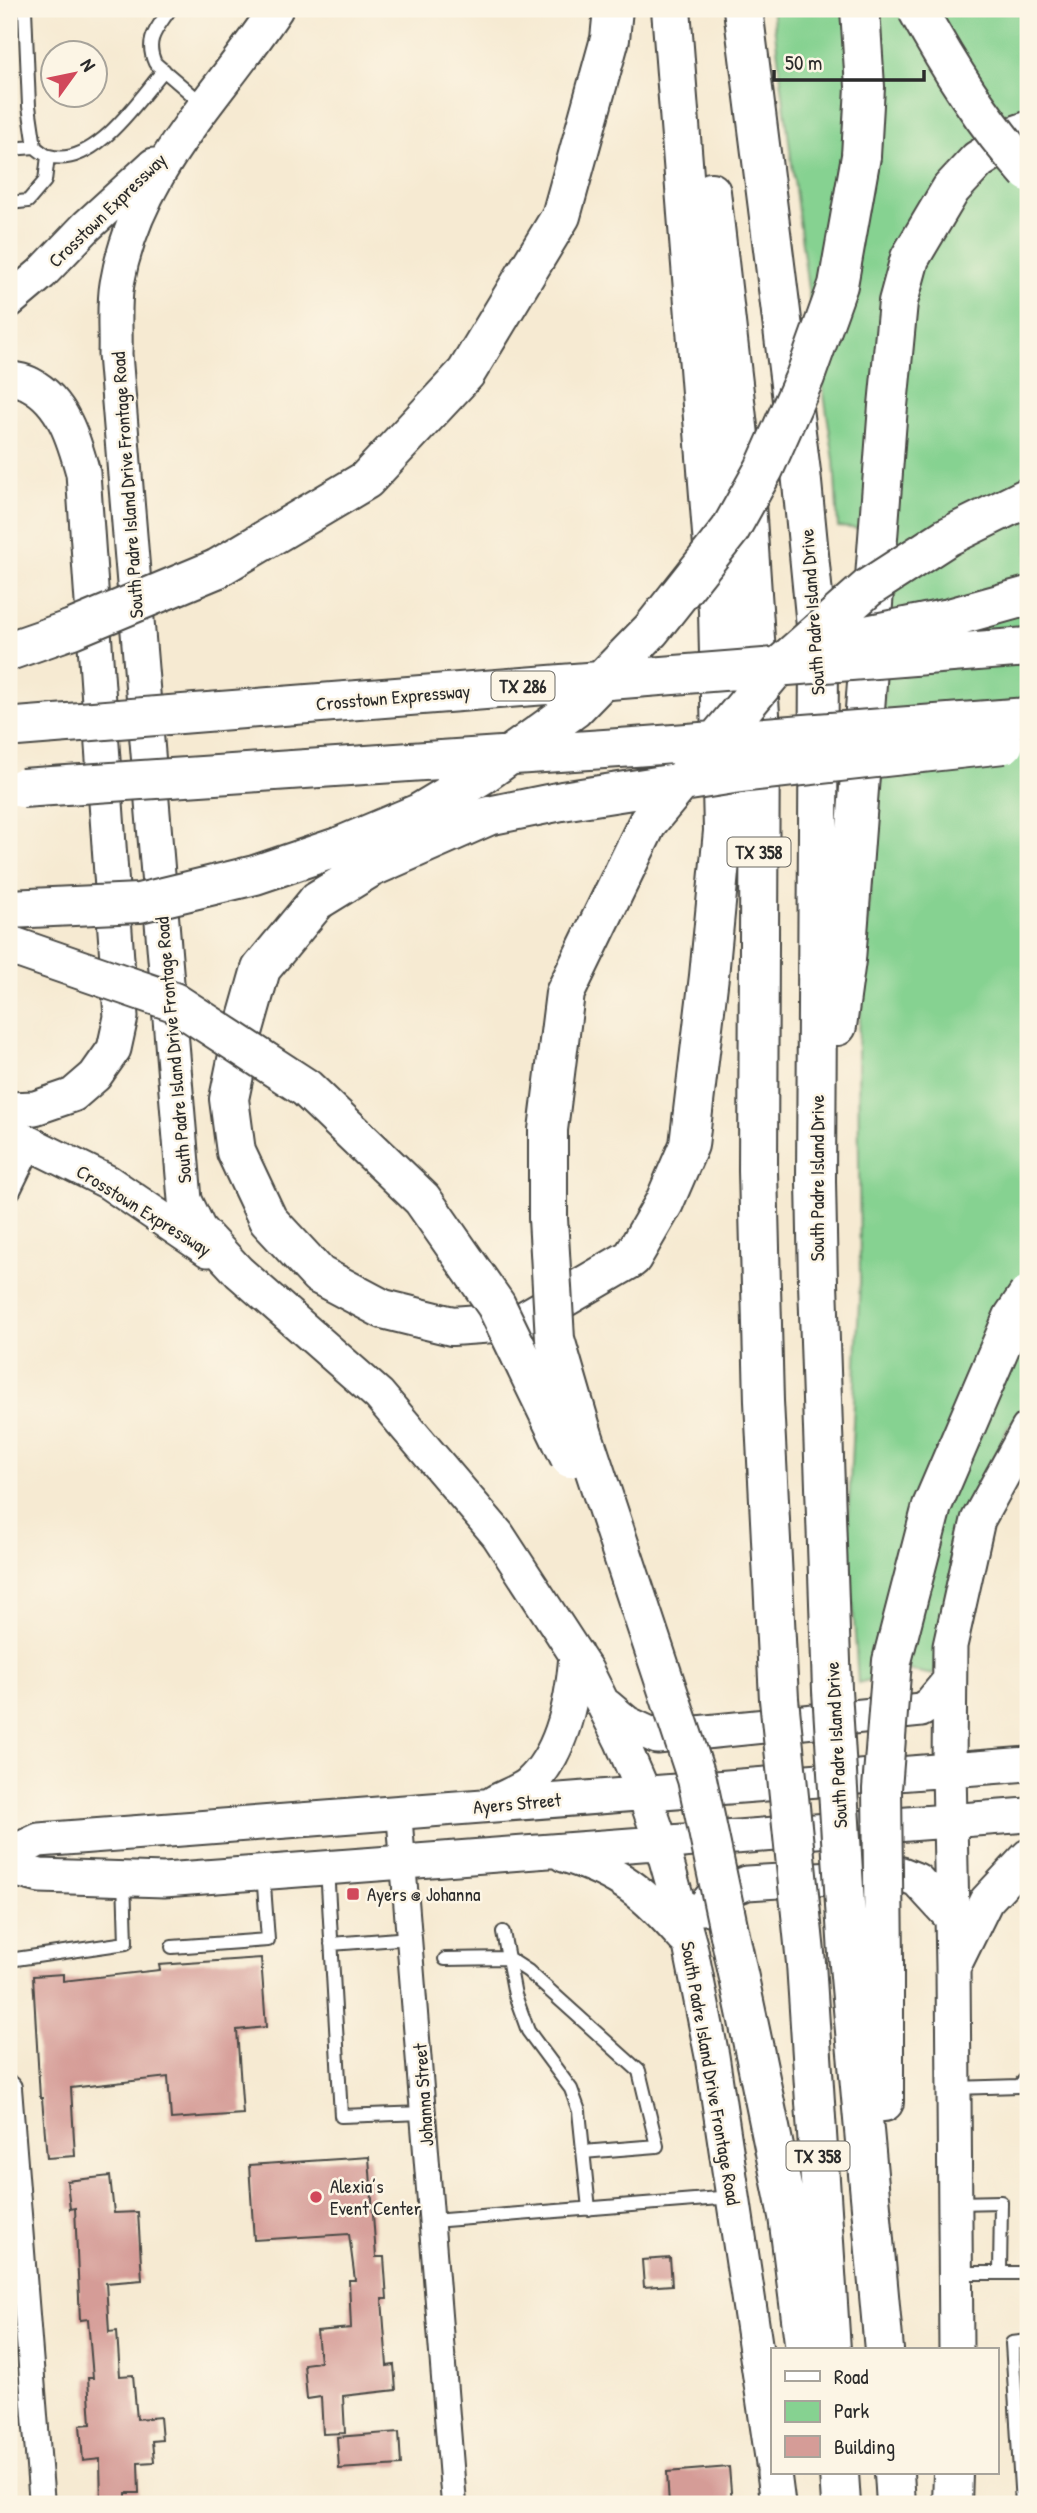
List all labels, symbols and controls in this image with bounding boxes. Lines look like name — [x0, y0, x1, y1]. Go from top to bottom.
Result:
north arrow — [38, 38, 108, 108]
scale bar — [774, 38, 925, 82]
text: 50 m — [785, 48, 822, 77]
text: N — [75, 53, 102, 76]
street label: Crosstown Expressway — [42, 147, 172, 273]
street label: South Padre Island Drive Frontage Road — [105, 350, 149, 619]
street label: South Padre Island Drive — [793, 528, 831, 696]
road number: TX 286 — [491, 672, 554, 700]
street label: Crosstown Expressway — [315, 677, 471, 717]
road number: TX 358 — [728, 838, 790, 866]
street label: South Padre Island Drive Frontage Road — [148, 915, 198, 1184]
street label: South Padre Island Drive — [804, 1094, 830, 1261]
street label: Crosstown Expressway — [71, 1158, 217, 1262]
street label: South Padre Island Drive — [819, 1661, 853, 1829]
street label: Ayers Street — [472, 1786, 562, 1820]
place label: Ayers @ Johanna — [367, 1881, 481, 1907]
marker: Ayers @ Johanna — [345, 1886, 361, 1902]
street label: South Padre Island Drive Frontage Road — [675, 1939, 747, 2207]
street label: Johanna Street — [406, 2042, 440, 2147]
road number: TX 358 — [786, 2142, 850, 2170]
place label: Alexia’s Event Center — [330, 2173, 422, 2221]
marker: Alexia’s Event Center — [308, 2189, 324, 2205]
legend — [771, 2348, 998, 2474]
text: Road — [834, 2362, 868, 2391]
text: Park — [834, 2396, 869, 2425]
text: Building — [834, 2432, 895, 2461]

